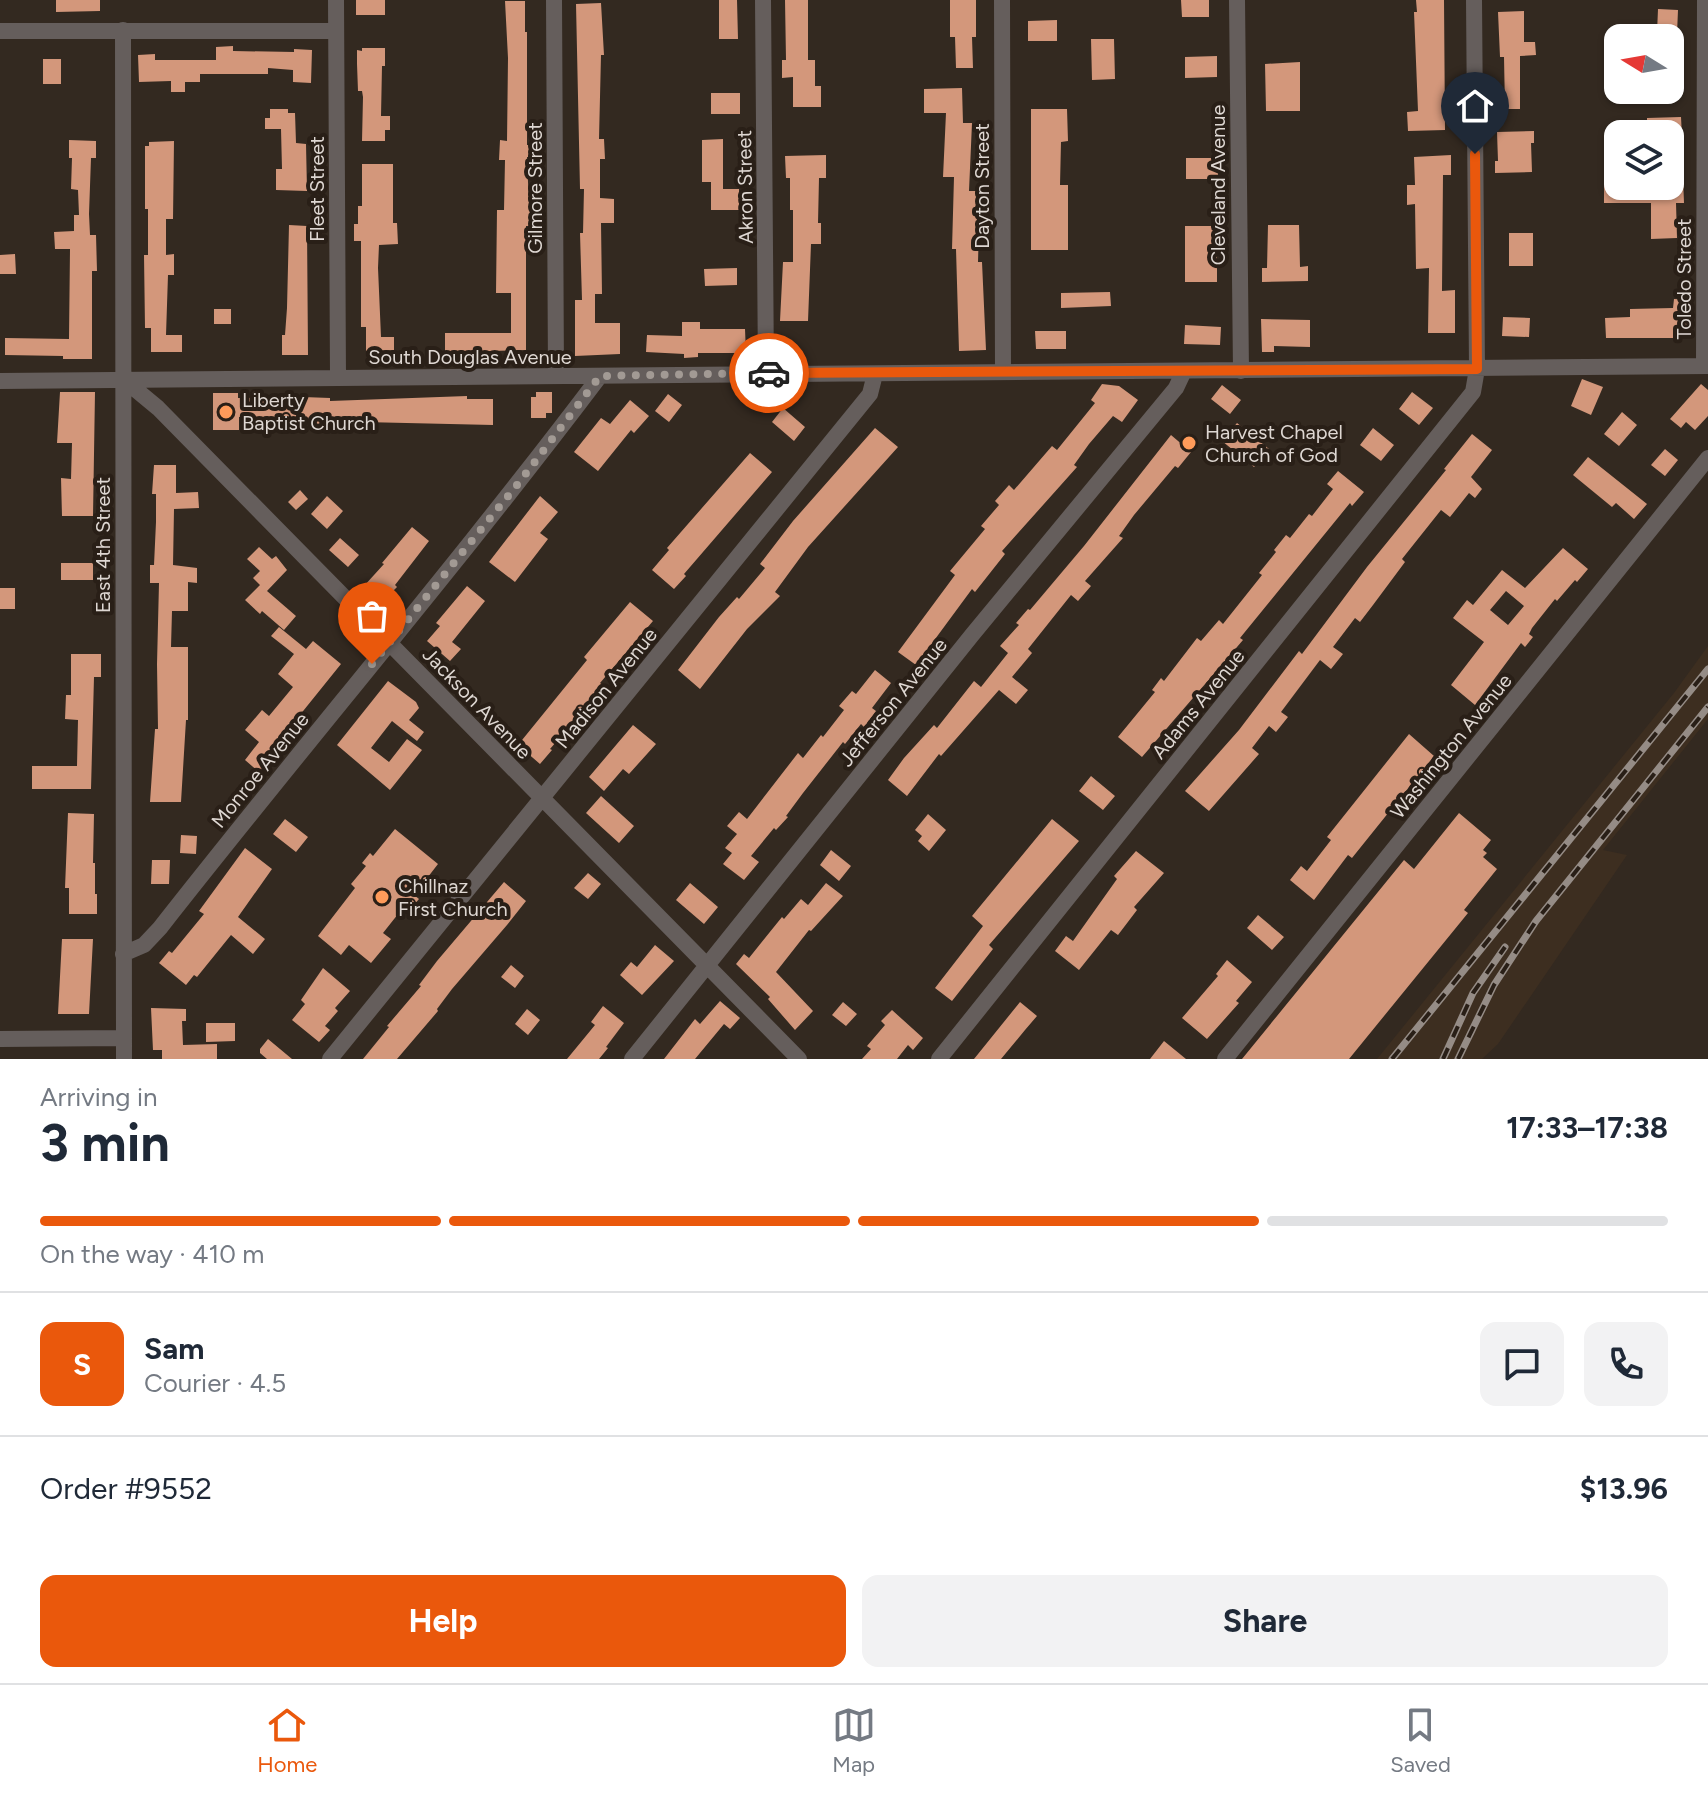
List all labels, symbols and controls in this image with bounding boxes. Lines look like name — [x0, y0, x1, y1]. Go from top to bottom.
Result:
north arrow — [1604, 24, 1684, 104]
map controls — [1604, 24, 1684, 200]
pin — [1441, 72, 1509, 154]
icon: home — [1453, 84, 1497, 128]
street label: Cleveland Avenue — [1206, 105, 1230, 265]
button: layers — [1604, 120, 1684, 200]
street label: Gilmore Street — [523, 122, 547, 254]
street label: Dayton Street — [970, 123, 994, 249]
street label: Akron Street — [732, 130, 758, 244]
street label: Fleet Street — [305, 136, 329, 242]
street label: Toledo Street — [1672, 219, 1696, 340]
courier — [729, 333, 809, 413]
street label: South Douglas Avenue — [368, 345, 572, 369]
icon: car — [747, 351, 791, 395]
place label: Liberty Baptist Church — [242, 388, 376, 435]
marker: Liberty Baptist Church — [217, 403, 235, 421]
place label: Harvest Chapel Church of God — [1205, 420, 1343, 467]
marker: Harvest Chapel Church of God — [1180, 434, 1198, 452]
street label: East 4th Street — [91, 477, 115, 613]
pin — [338, 582, 406, 664]
icon: bag — [350, 594, 394, 638]
street label: Madison Avenue — [550, 623, 662, 753]
street label: Jefferson Avenue — [834, 633, 952, 771]
street label: Jackson Avenue — [418, 642, 536, 764]
street label: Adams Avenue — [1146, 644, 1250, 764]
street label: Washington Avenue — [1385, 669, 1517, 823]
street label: Monroe Avenue — [206, 707, 314, 833]
place label: Chillnaz First Church — [398, 874, 508, 921]
marker: Chillnaz First Church — [373, 888, 391, 906]
text: Arriving in — [40, 1081, 158, 1113]
text: 17:33–17:38 — [1506, 1109, 1668, 1146]
text: 3 min — [40, 1112, 170, 1174]
text: On the way · 410 m — [40, 1238, 264, 1270]
button: chat — [1480, 1322, 1564, 1406]
button: phone — [1584, 1322, 1668, 1406]
text: Sam — [144, 1330, 204, 1367]
text: S — [73, 1346, 91, 1383]
text: Courier · 4.5 — [144, 1367, 286, 1399]
text: Order #9552 — [40, 1470, 212, 1507]
text: $13.96 — [1580, 1470, 1668, 1507]
button: Help — [40, 1575, 846, 1667]
button: Share — [862, 1575, 1668, 1667]
tab: Home — [257, 1703, 317, 1778]
tab: Map — [832, 1703, 876, 1778]
tab: Saved — [1390, 1703, 1451, 1778]

